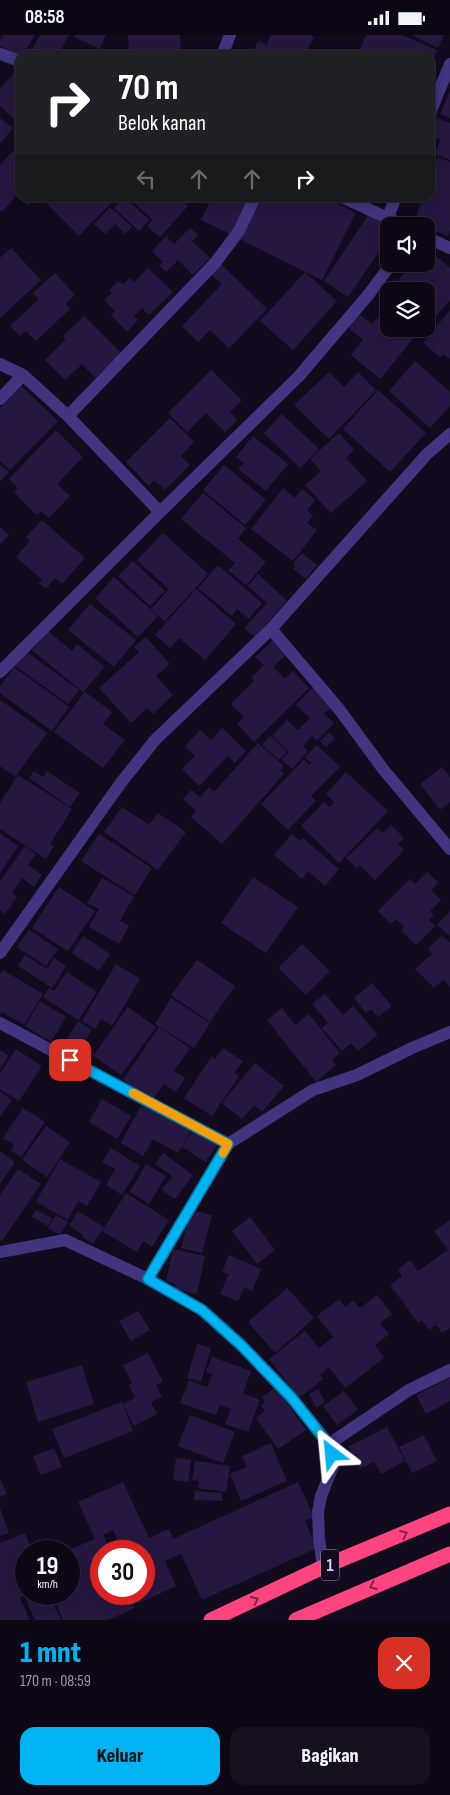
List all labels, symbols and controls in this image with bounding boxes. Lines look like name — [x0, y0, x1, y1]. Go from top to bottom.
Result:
text: 08:58 — [25, 6, 65, 29]
text: 70 m — [118, 67, 178, 110]
icon: right — [35, 70, 100, 135]
text: Belok kanan — [118, 110, 206, 137]
icon: left — [132, 165, 160, 193]
icon: ahead — [185, 165, 213, 193]
icon: ahead — [238, 165, 266, 193]
icon: right — [291, 165, 319, 193]
map controls — [380, 217, 435, 337]
button: sound — [380, 217, 435, 272]
button: layers — [380, 282, 435, 337]
pin — [49, 1039, 91, 1081]
icon: arrive — [56, 1046, 84, 1074]
position arrow — [305, 1427, 357, 1479]
one-way arrow — [399, 1530, 408, 1540]
speed limit sign: 30 — [90, 1540, 155, 1605]
road number: 1 — [321, 1549, 339, 1581]
text: 19 — [37, 1551, 58, 1582]
text: km/h — [37, 1577, 58, 1592]
one-way arrow — [369, 1580, 378, 1590]
one-way arrow — [250, 1595, 259, 1606]
text: 1 mnt — [20, 1635, 81, 1671]
button: close — [378, 1637, 430, 1689]
text: 170 m · 08:59 — [20, 1672, 91, 1691]
button: Keluar — [20, 1727, 220, 1785]
button: Bagikan — [230, 1727, 430, 1785]

